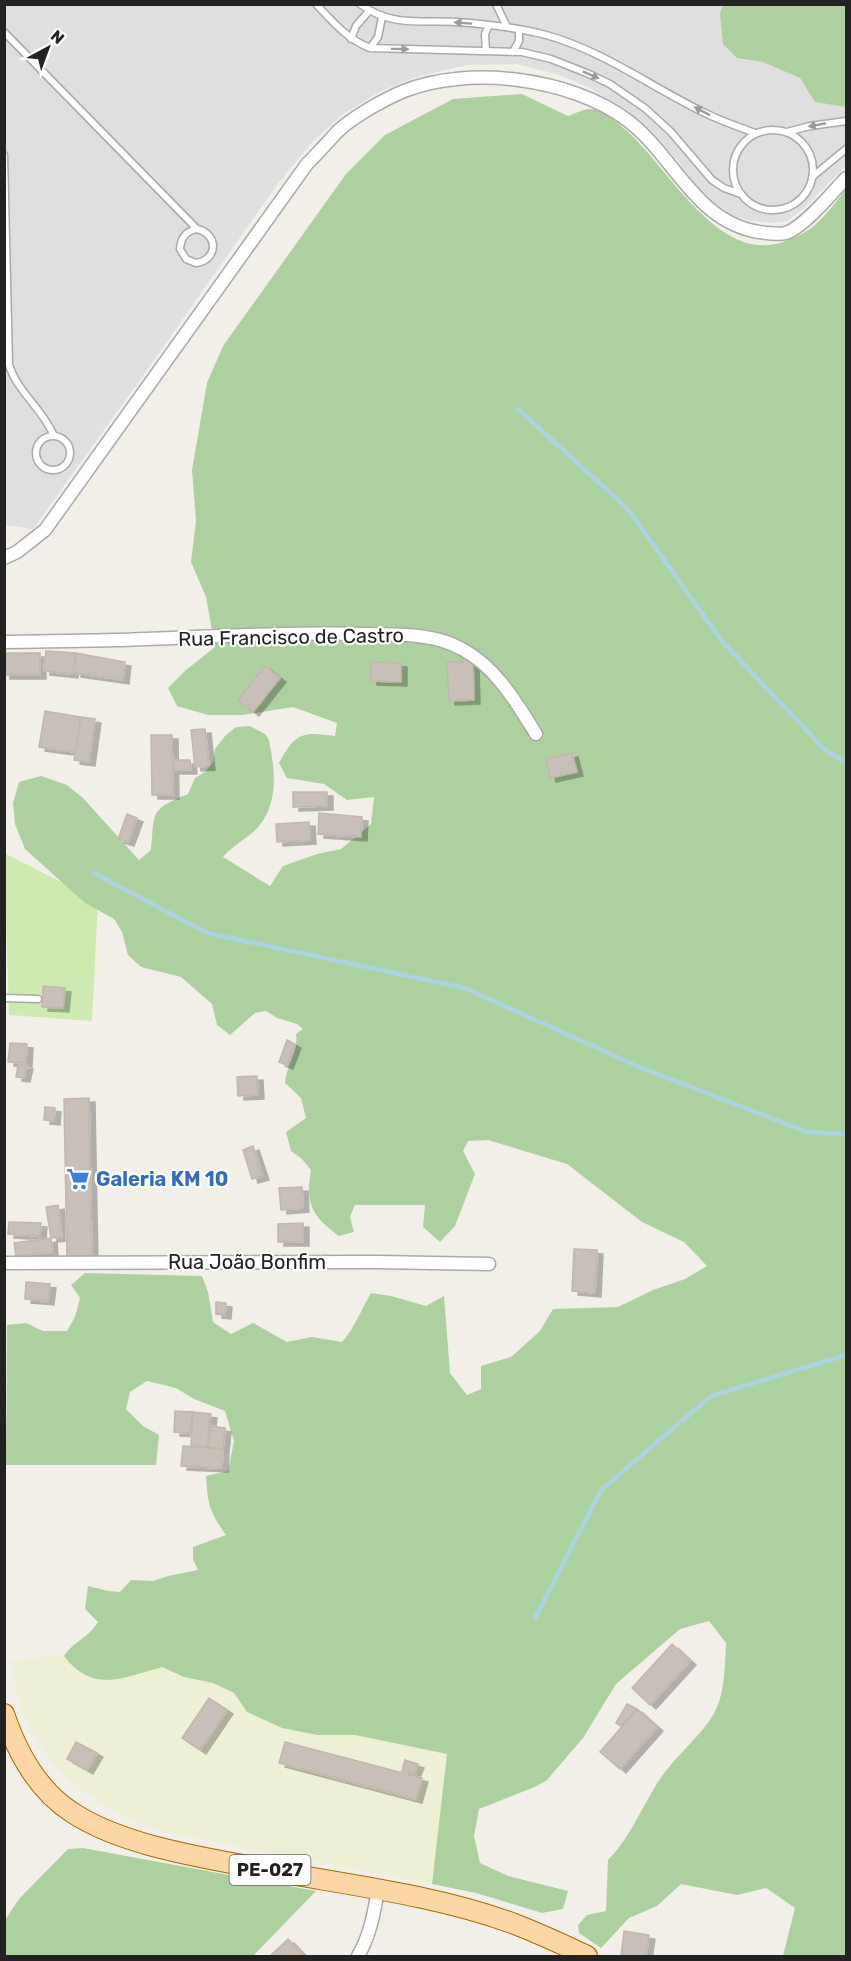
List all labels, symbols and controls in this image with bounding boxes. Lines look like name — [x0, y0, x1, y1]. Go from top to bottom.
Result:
north arrow — [18, 18, 78, 78]
one-way arrow — [453, 18, 472, 28]
text: N — [47, 26, 68, 48]
one-way arrow — [391, 45, 410, 54]
one-way arrow — [583, 71, 600, 80]
one-way arrow — [693, 106, 710, 116]
one-way arrow — [807, 121, 826, 130]
street label: Rua Francisco de Castro — [178, 623, 404, 651]
supermarket icon: Galeria KM 10 — [65, 1166, 91, 1192]
place label: Galeria KM 10 — [96, 1167, 228, 1191]
street label: Rua João Bonfim — [168, 1250, 326, 1274]
road number: PE-027 — [230, 1855, 310, 1885]

